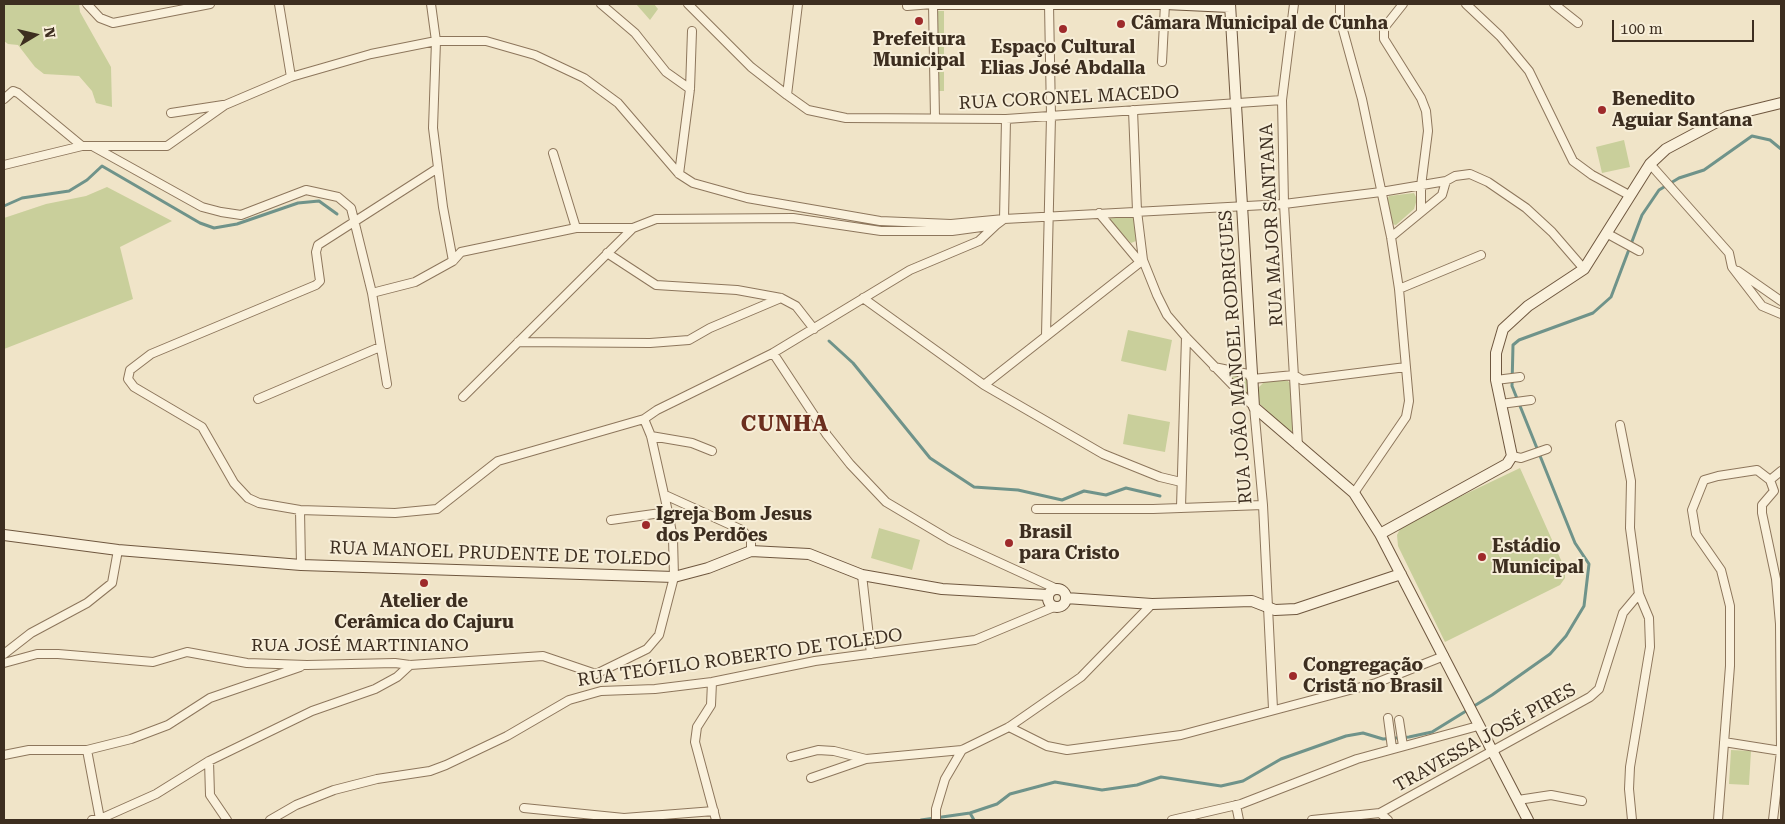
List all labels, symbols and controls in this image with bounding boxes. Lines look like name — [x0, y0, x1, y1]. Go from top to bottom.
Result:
north arrow — [10, 10, 60, 60]
scale bar — [1615, 10, 1758, 42]
place label: Câmara Municipal de Cunha — [1131, 13, 1388, 35]
marker: Prefeitura Municipal — [913, 15, 925, 27]
marker: Câmara Municipal de Cunha — [1115, 18, 1127, 30]
text: 100 m — [1620, 20, 1663, 38]
marker: Espaço Cultural Elias José Abdalla — [1057, 23, 1069, 35]
text: N — [41, 26, 59, 39]
place label: Prefeitura Municipal — [872, 29, 966, 72]
place label: Espaço Cultural Elias José Abdalla — [981, 37, 1145, 80]
street label: RUA CORONEL MACEDO — [958, 81, 1180, 115]
place label: Benedito Aguiar Santana — [1612, 89, 1752, 132]
marker: Benedito Aguiar Santana — [1596, 104, 1608, 116]
street label: RUA MAJOR SANTANA — [1256, 123, 1288, 327]
street label: RUA JOÃO MANOEL RODRIGUES — [1215, 209, 1257, 505]
district label: CUNHA — [740, 412, 830, 438]
place label: Igreja Bom Jesus dos Perdões — [656, 504, 812, 546]
marker: Igreja Bom Jesus dos Perdões — [640, 519, 652, 531]
place label: Brasil para Cristo — [1019, 522, 1120, 564]
place label: Estádio Municipal — [1492, 536, 1584, 578]
street label: RUA MANOEL PRUDENTE DE TOLEDO — [329, 537, 671, 571]
marker: Brasil para Cristo — [1003, 537, 1015, 549]
marker: Estádio Municipal — [1476, 551, 1488, 563]
marker: Atelier de Cerâmica do Cajuru — [418, 577, 430, 589]
place label: Atelier de Cerâmica do Cajuru — [334, 591, 514, 634]
street label: RUA TEÓFILO ROBERTO DE TOLEDO — [576, 624, 904, 692]
street label: RUA JOSÉ MARTINIANO — [251, 635, 469, 657]
place label: Congregação Cristã no Brasil — [1303, 655, 1443, 698]
marker: Congregação Cristã no Brasil — [1287, 670, 1299, 682]
street label: TRAVESSA JOSÉ PIRES — [1390, 679, 1580, 797]

